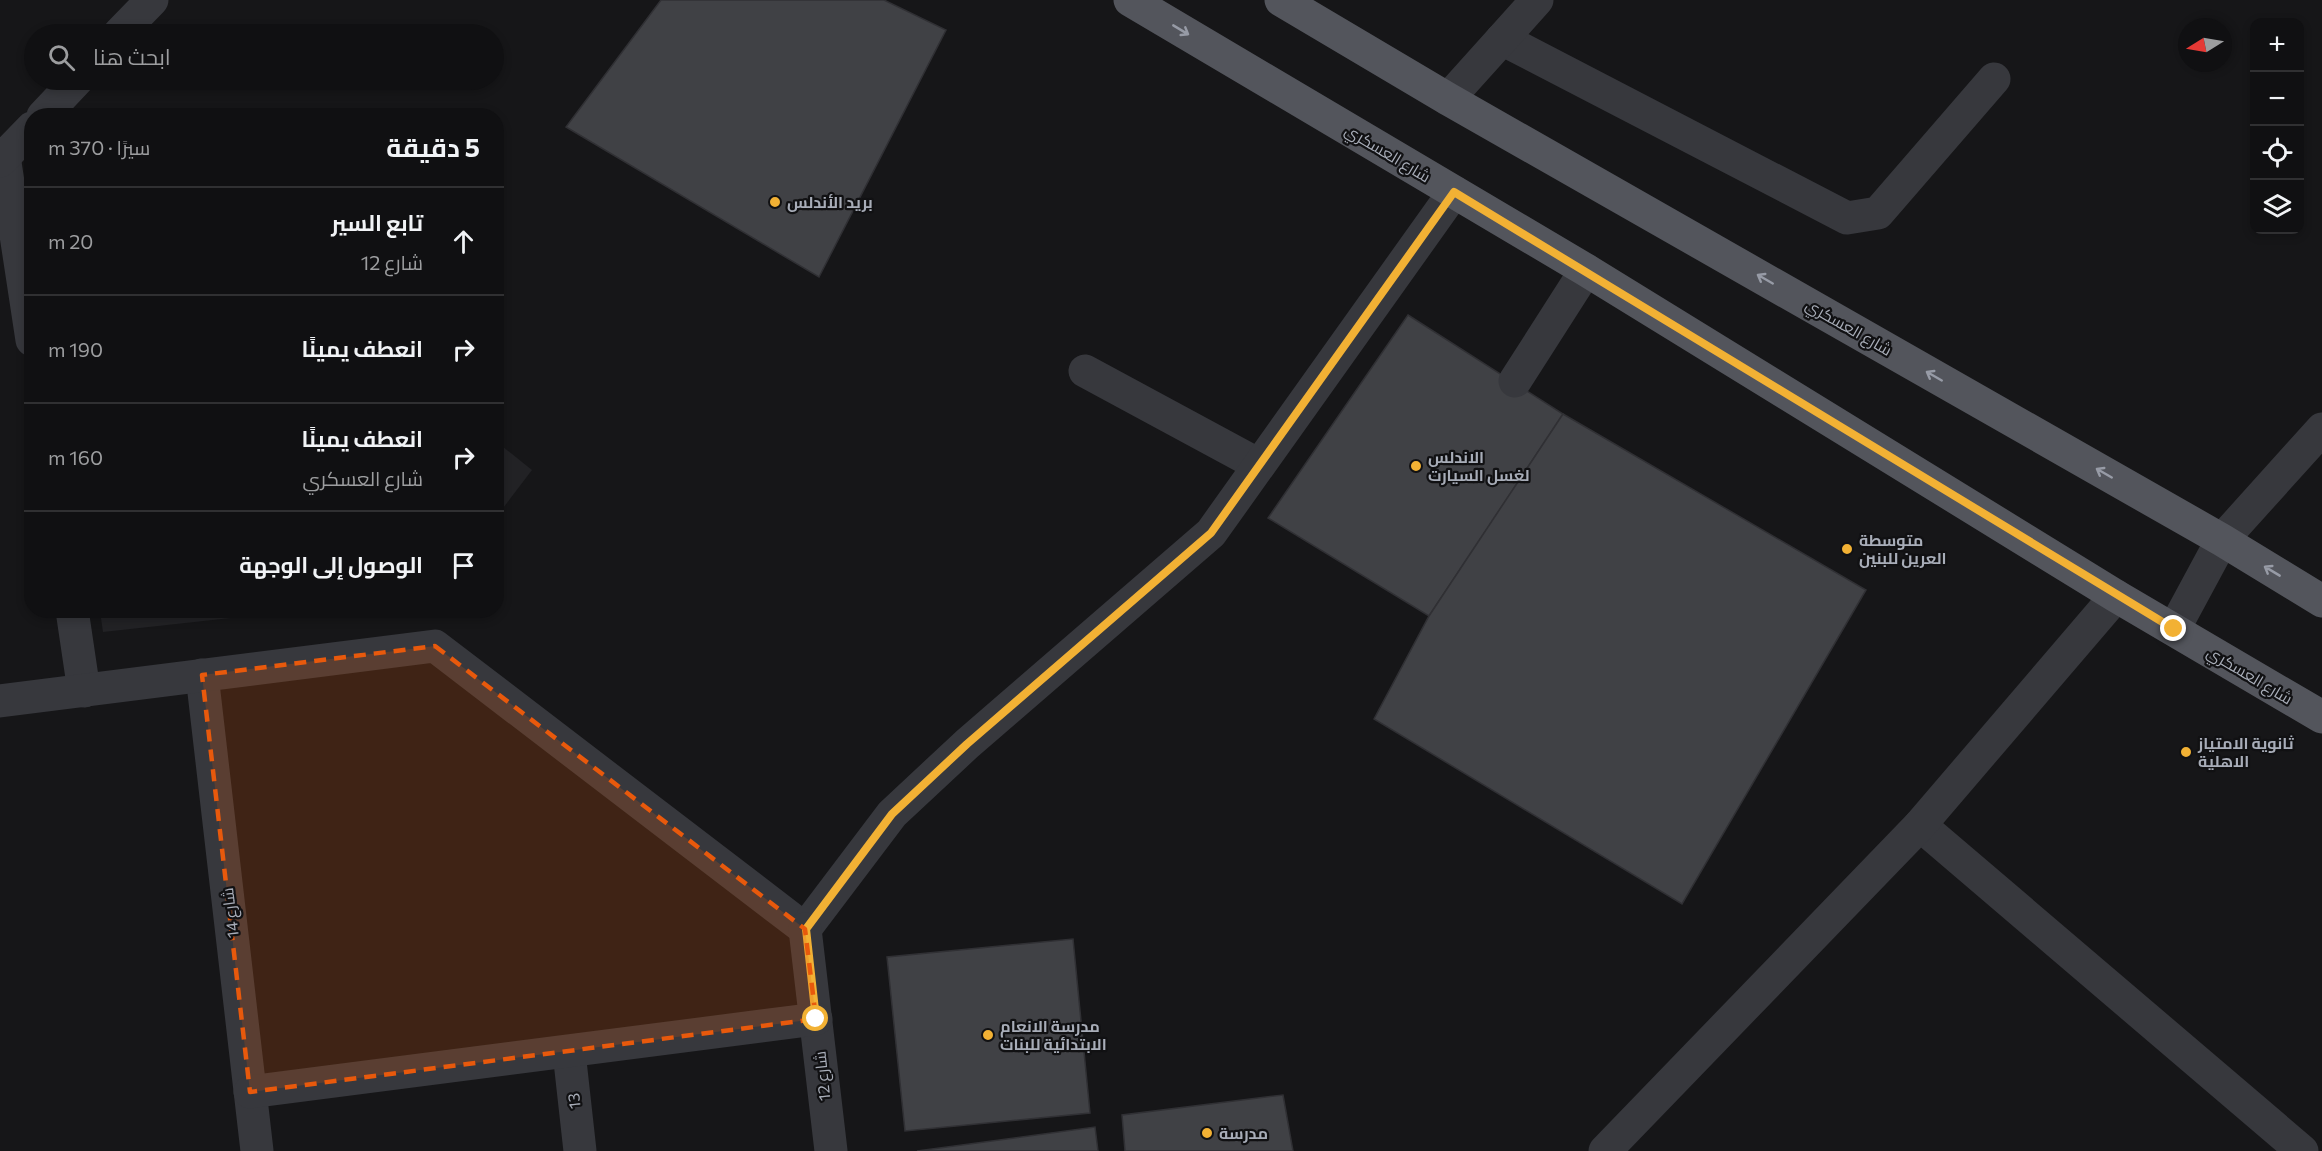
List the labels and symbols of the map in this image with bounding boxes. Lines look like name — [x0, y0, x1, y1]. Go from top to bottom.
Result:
north arrow — [2178, 18, 2232, 72]
one-way arrow — [1172, 24, 1189, 36]
street label: شارع العسكري — [1339, 120, 1434, 190]
place label: بريد الأندلس — [787, 192, 873, 212]
marker: بريد الأندلس — [768, 195, 782, 209]
one-way arrow — [1757, 273, 1774, 285]
street label: شارع العسكري — [1800, 294, 1896, 363]
one-way arrow — [1926, 370, 1943, 382]
place label: الاندلس لغسل السيارت — [1428, 447, 1530, 485]
marker: الاندلس لغسل السيارت — [1409, 459, 1423, 473]
one-way arrow — [2095, 466, 2112, 478]
place label: متوسطة العرين للبنين — [1859, 530, 1947, 568]
marker: متوسطة العرين للبنين — [1840, 542, 1854, 556]
one-way arrow — [2264, 564, 2281, 576]
route end — [2160, 615, 2186, 641]
street label: شارع العسكري — [2201, 642, 2296, 712]
place label: ثانوية الامتياز الاهلية — [2197, 733, 2295, 770]
marker: ثانوية الامتياز الاهلية — [2179, 745, 2193, 759]
street label: شارع 14 — [217, 886, 245, 939]
route start — [802, 1005, 828, 1031]
place label: مدرسة الانعام الابتدائية للبنات — [1000, 1016, 1107, 1053]
marker: مدرسة الانعام الابتدائية للبنات — [981, 1028, 995, 1042]
street label: شارع 12 — [809, 1050, 837, 1102]
street label: 13 — [563, 1092, 584, 1110]
place label: مدرسة — [1219, 1123, 1268, 1143]
marker: مدرسة — [1200, 1126, 1214, 1140]

